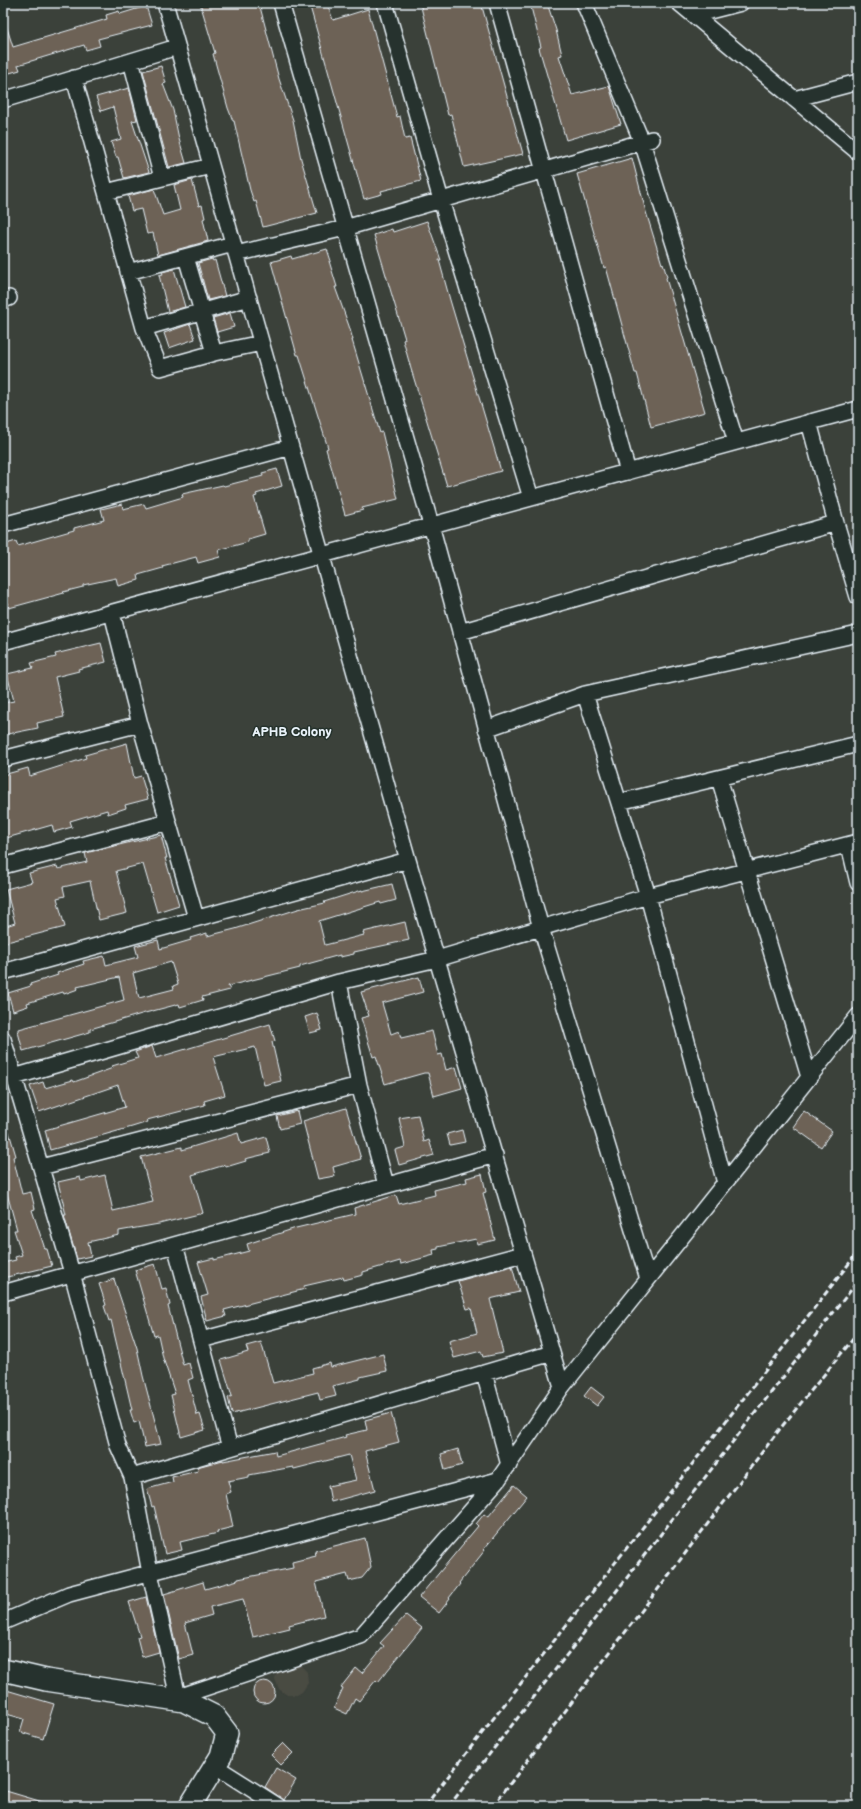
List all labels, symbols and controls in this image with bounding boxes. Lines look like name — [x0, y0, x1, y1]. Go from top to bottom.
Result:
district label: APHB Colony — [252, 724, 331, 740]

